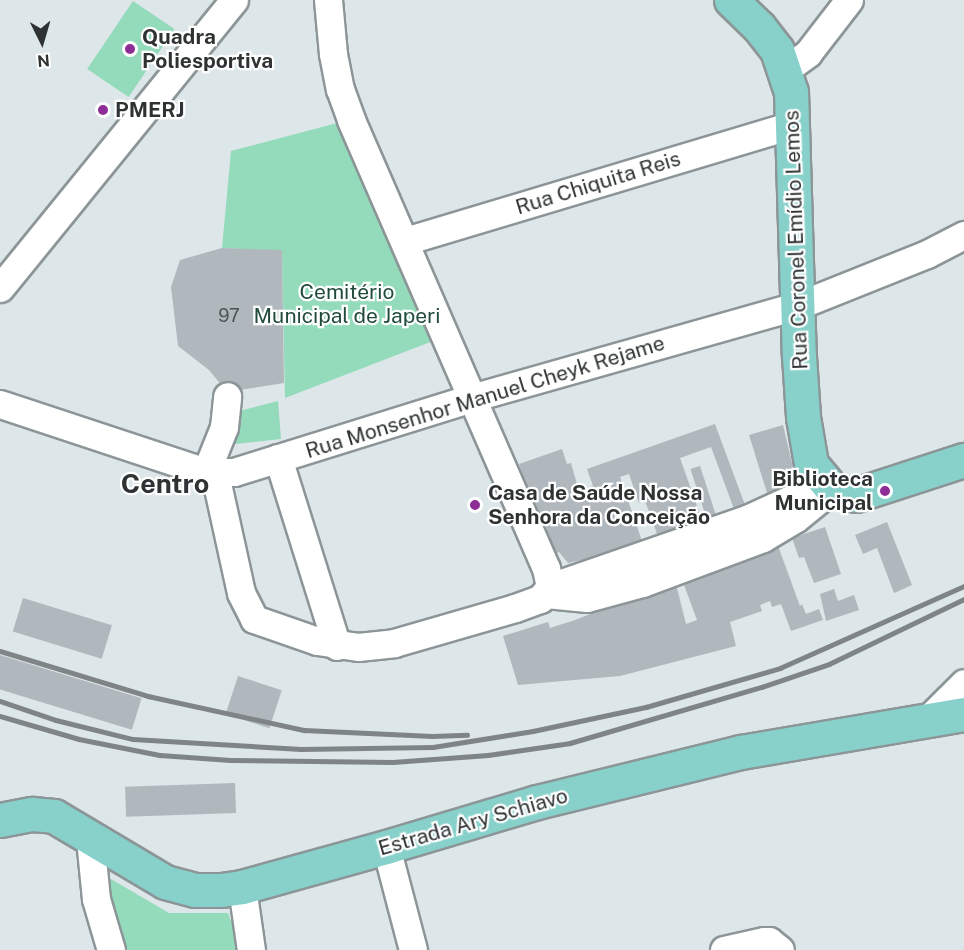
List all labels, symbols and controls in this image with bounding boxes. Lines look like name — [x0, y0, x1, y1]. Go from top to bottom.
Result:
north arrow — [12, 12, 72, 72]
place label: Quadra Poliesportiva — [142, 24, 273, 74]
marker: Quadra Poliesportiva — [123, 42, 137, 56]
text: N — [37, 50, 51, 70]
place label: PMERJ — [115, 97, 185, 123]
marker: PMERJ — [96, 103, 110, 117]
street label: Rua Coronel Emídio Lemos — [779, 110, 813, 370]
street label: Rua Chiquita Reis — [512, 146, 684, 220]
park label: Cemitério Municipal de Japeri — [253, 279, 441, 329]
house number: 97 — [218, 305, 240, 327]
street label: Rua Monsenhor Manuel Cheyk Rejame — [302, 330, 668, 464]
place label: Biblioteca Municipal — [772, 466, 873, 516]
district label: Centro — [121, 468, 209, 500]
place label: Casa de Saúde Nossa Senhora da Conceição — [488, 480, 710, 530]
marker: Biblioteca Municipal — [878, 484, 892, 498]
marker: Casa de Saúde Nossa Senhora da Conceição — [466, 496, 484, 514]
street label: Estrada Ary Schiavo — [375, 783, 571, 861]

